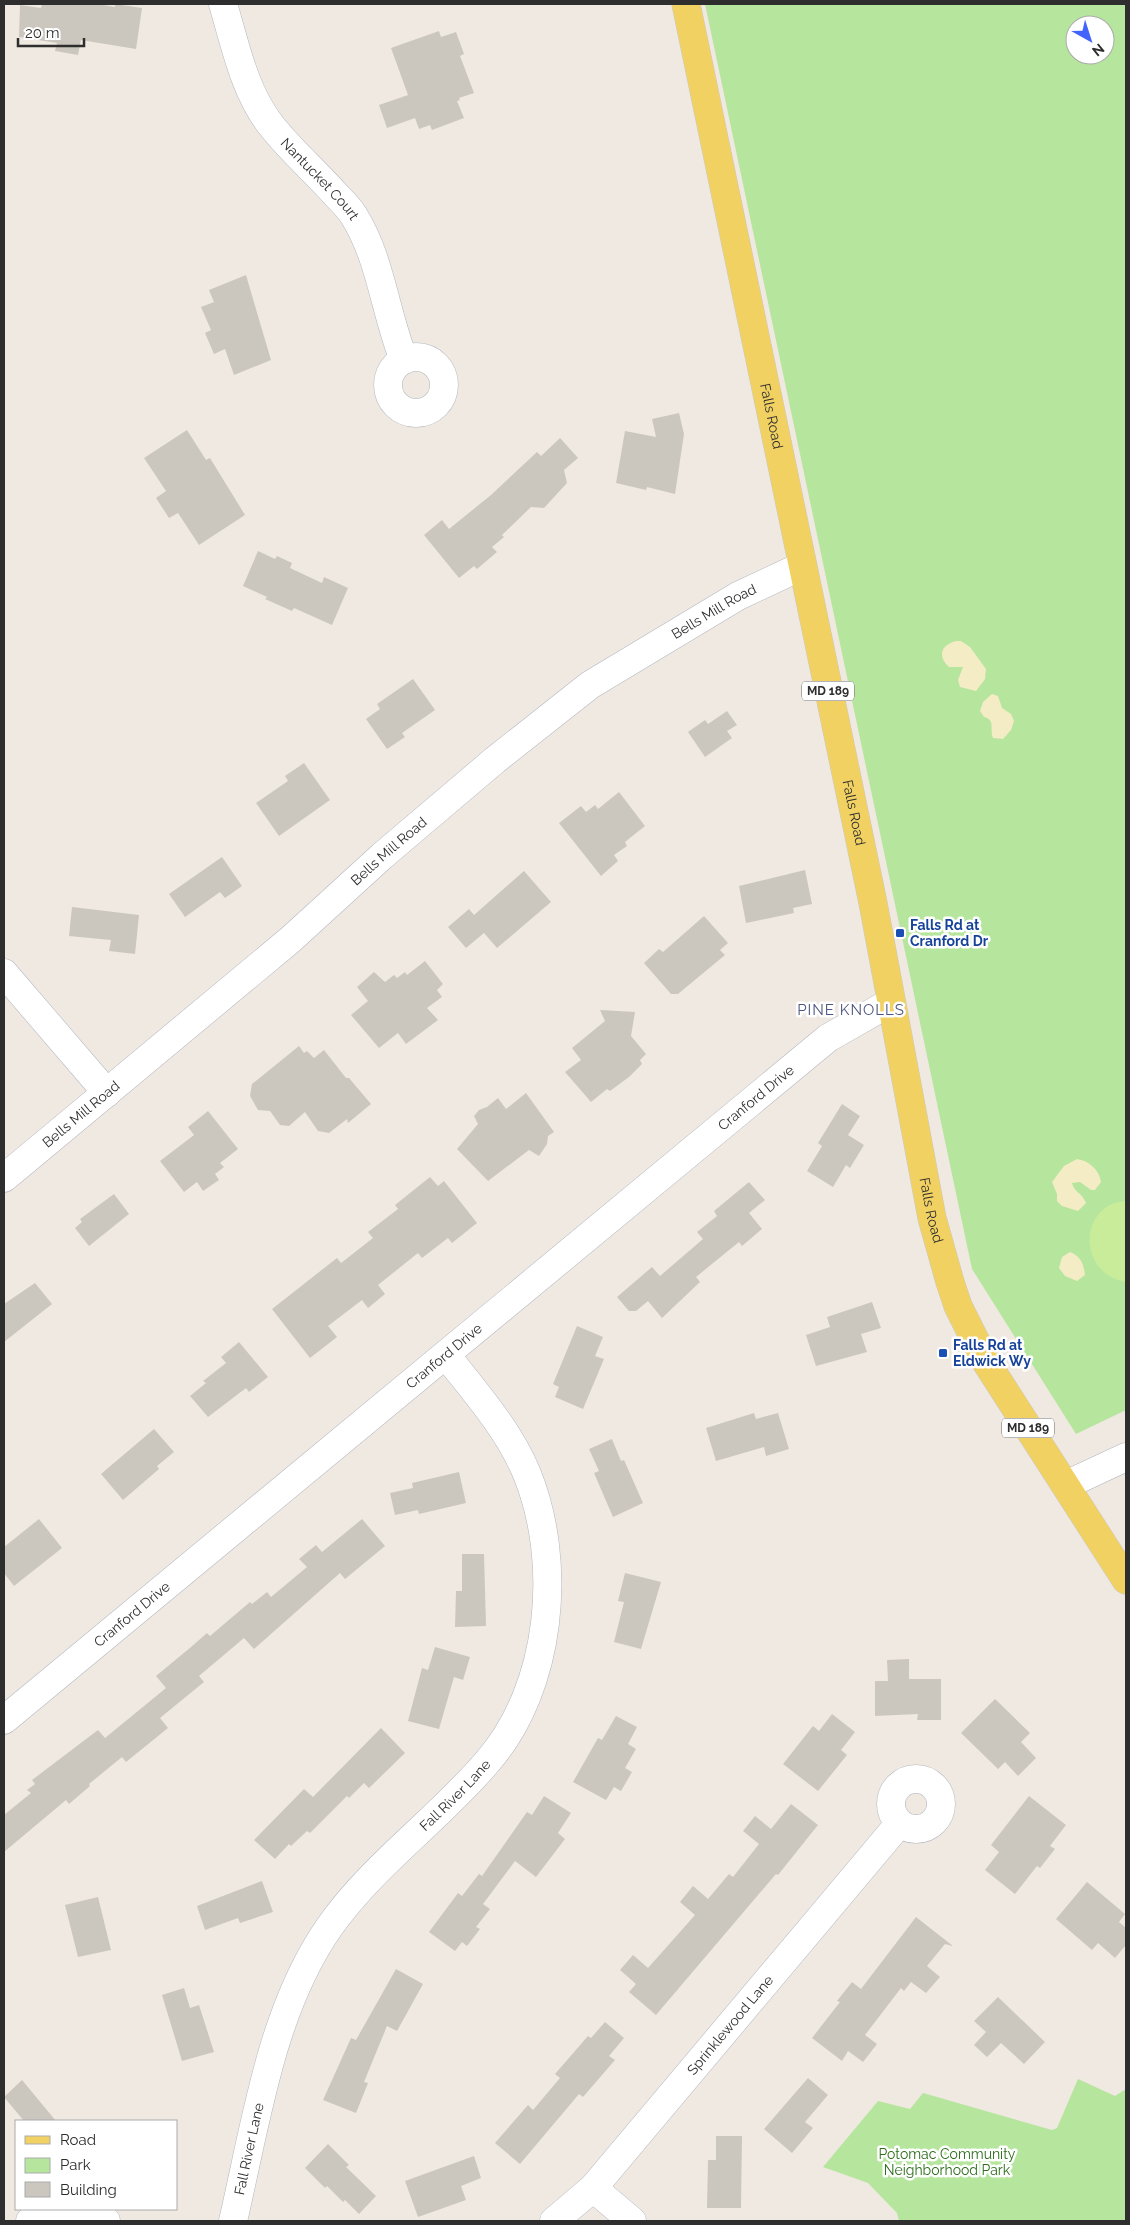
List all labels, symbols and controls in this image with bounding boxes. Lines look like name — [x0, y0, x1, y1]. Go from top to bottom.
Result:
scale bar — [18, 15, 84, 47]
north arrow — [1065, 15, 1115, 65]
text: 20 m — [25, 24, 60, 42]
text: N — [1089, 41, 1107, 60]
street label: Nantucket Court — [278, 135, 362, 223]
street label: Falls Road — [757, 382, 786, 450]
street label: Bells Mill Road — [668, 581, 759, 642]
road number: MD 189 — [802, 681, 854, 700]
street label: Falls Road — [840, 778, 869, 847]
street label: Bells Mill Road — [348, 814, 430, 888]
place label: Falls Rd at Cranford Dr — [910, 917, 989, 949]
marker: Falls Rd at Cranford Dr — [894, 927, 906, 939]
district label: PINE KNOLLS — [797, 1001, 905, 1019]
street label: Cranford Drive — [715, 1062, 797, 1134]
street label: Bells Mill Road — [39, 1077, 123, 1151]
street label: Falls Road — [917, 1176, 947, 1245]
street label: Cranford Drive — [403, 1320, 485, 1392]
place label: Falls Rd at Eldwick Wy — [953, 1337, 1031, 1369]
marker: Falls Rd at Eldwick Wy — [937, 1347, 949, 1359]
road number: MD 189 — [1002, 1419, 1054, 1438]
street label: Cranford Drive — [91, 1578, 173, 1650]
street label: Fall River Lane — [416, 1756, 494, 1834]
street label: Sprinklewood Lane — [684, 1972, 776, 2078]
street label: Fall River Lane — [231, 2101, 267, 2196]
legend — [15, 2120, 178, 2210]
text: Road — [60, 2131, 96, 2149]
park label: Potomac Community Neighborhood Park — [879, 2146, 1016, 2178]
text: Park — [60, 2156, 91, 2174]
text: Building — [60, 2181, 117, 2199]

